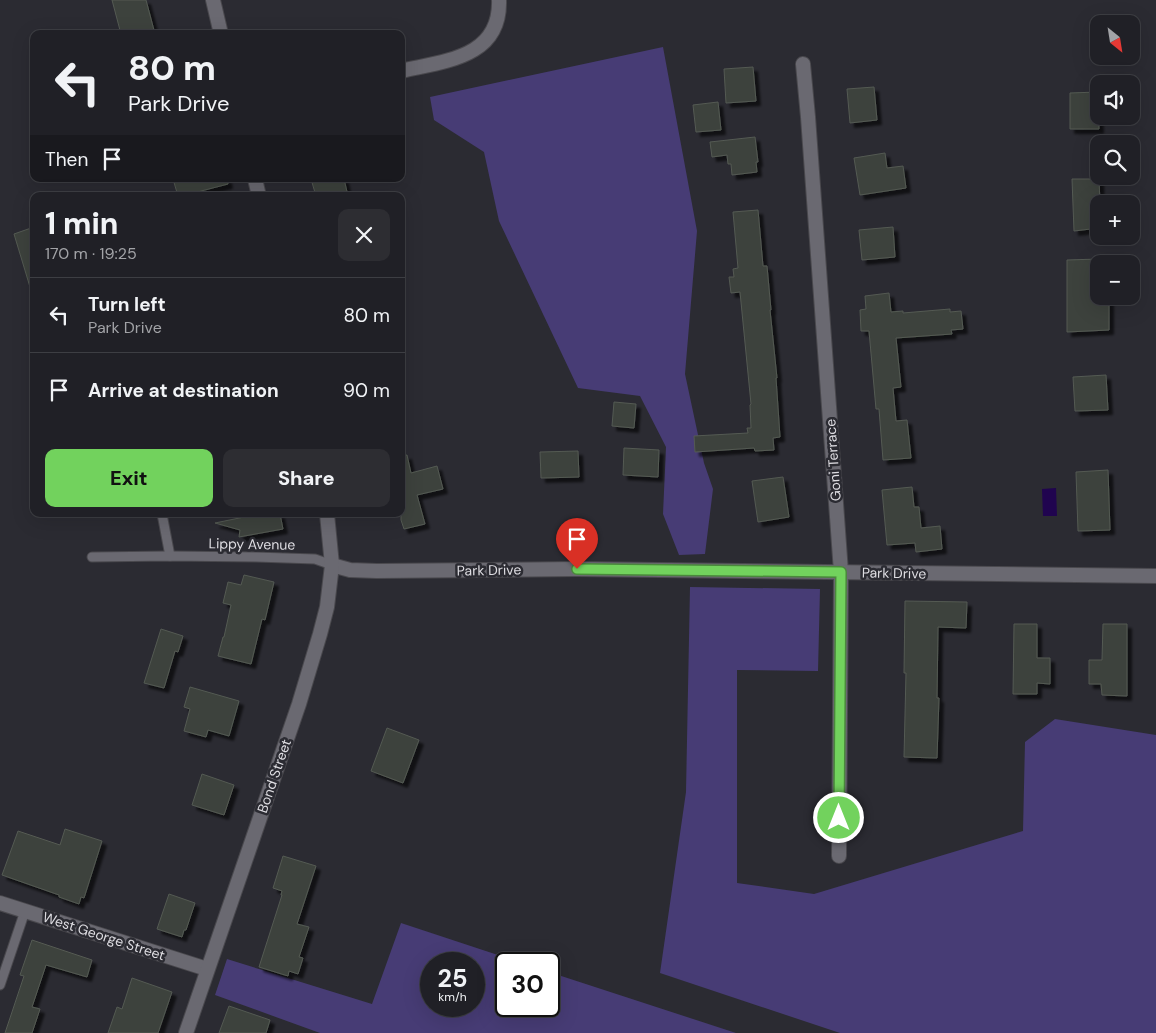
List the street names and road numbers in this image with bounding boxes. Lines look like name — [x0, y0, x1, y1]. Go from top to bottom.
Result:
street label: Goni Terrace — [821, 418, 845, 502]
street label: Lippy Avenue — [208, 534, 296, 554]
street label: Park Drive — [457, 560, 521, 580]
street label: Park Drive — [862, 563, 926, 583]
street label: Bond Street — [253, 737, 295, 815]
street label: West George Street — [41, 908, 167, 964]

